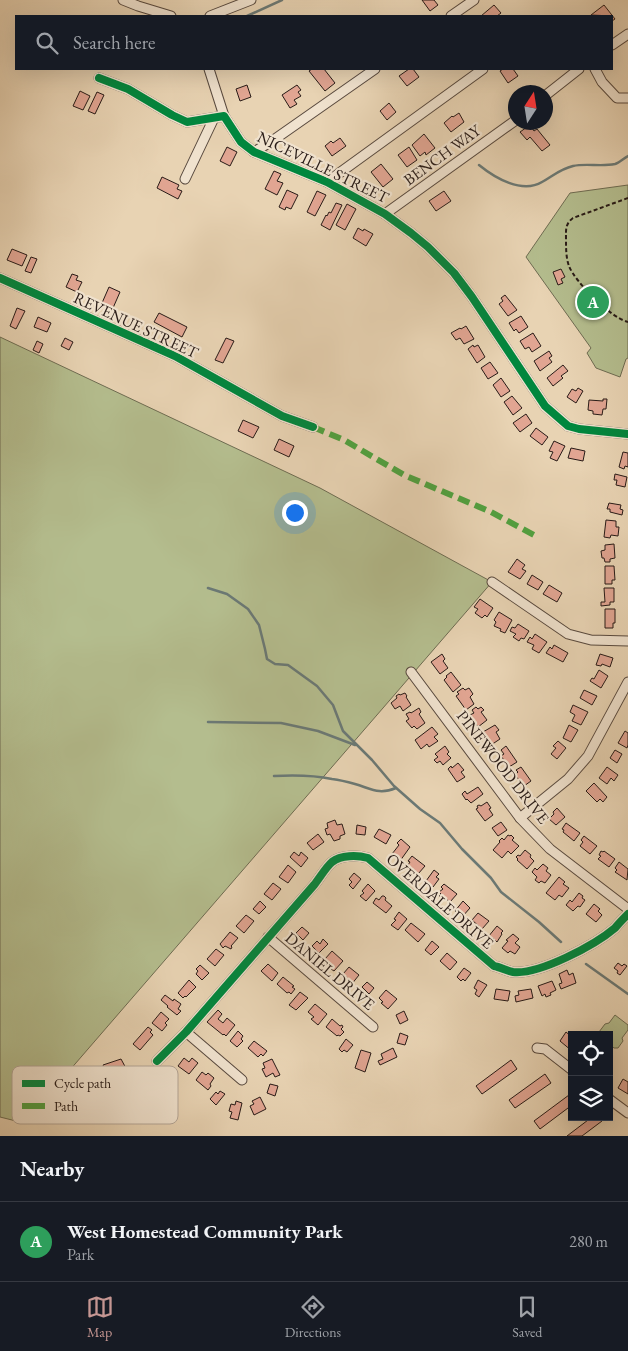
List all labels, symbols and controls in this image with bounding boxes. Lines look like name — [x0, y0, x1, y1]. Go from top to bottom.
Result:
search box — [15, 15, 613, 70]
icon: search — [33, 29, 61, 57]
text: Search here — [73, 30, 155, 55]
north arrow — [508, 85, 553, 130]
street label: BENCH WAY — [399, 120, 485, 190]
street label: NICEVILLE STREET — [254, 126, 393, 208]
pin: A — [577, 283, 609, 321]
street label: REVENUE STREET — [70, 287, 202, 363]
your location — [282, 500, 308, 526]
street label: PINEWOOD DRIVE — [452, 706, 554, 828]
street label: OVERDALE DRIVE — [382, 849, 498, 953]
street label: DANIEL DRIVE — [281, 927, 379, 1015]
map controls — [568, 1031, 613, 1121]
button: locate — [568, 1031, 613, 1076]
legend — [12, 1066, 178, 1124]
text: Cycle path — [54, 1074, 111, 1092]
button: layers — [568, 1076, 613, 1121]
text: Path — [54, 1097, 78, 1115]
text: Nearby — [20, 1155, 84, 1182]
text: West Homestead Community Park — [67, 1219, 343, 1244]
text: A — [30, 1231, 42, 1252]
text: 280 m — [569, 1231, 608, 1252]
text: Park — [67, 1244, 94, 1265]
tab: Map — [86, 1293, 114, 1341]
tab: Directions — [285, 1293, 341, 1341]
tab: Saved — [512, 1293, 542, 1341]

